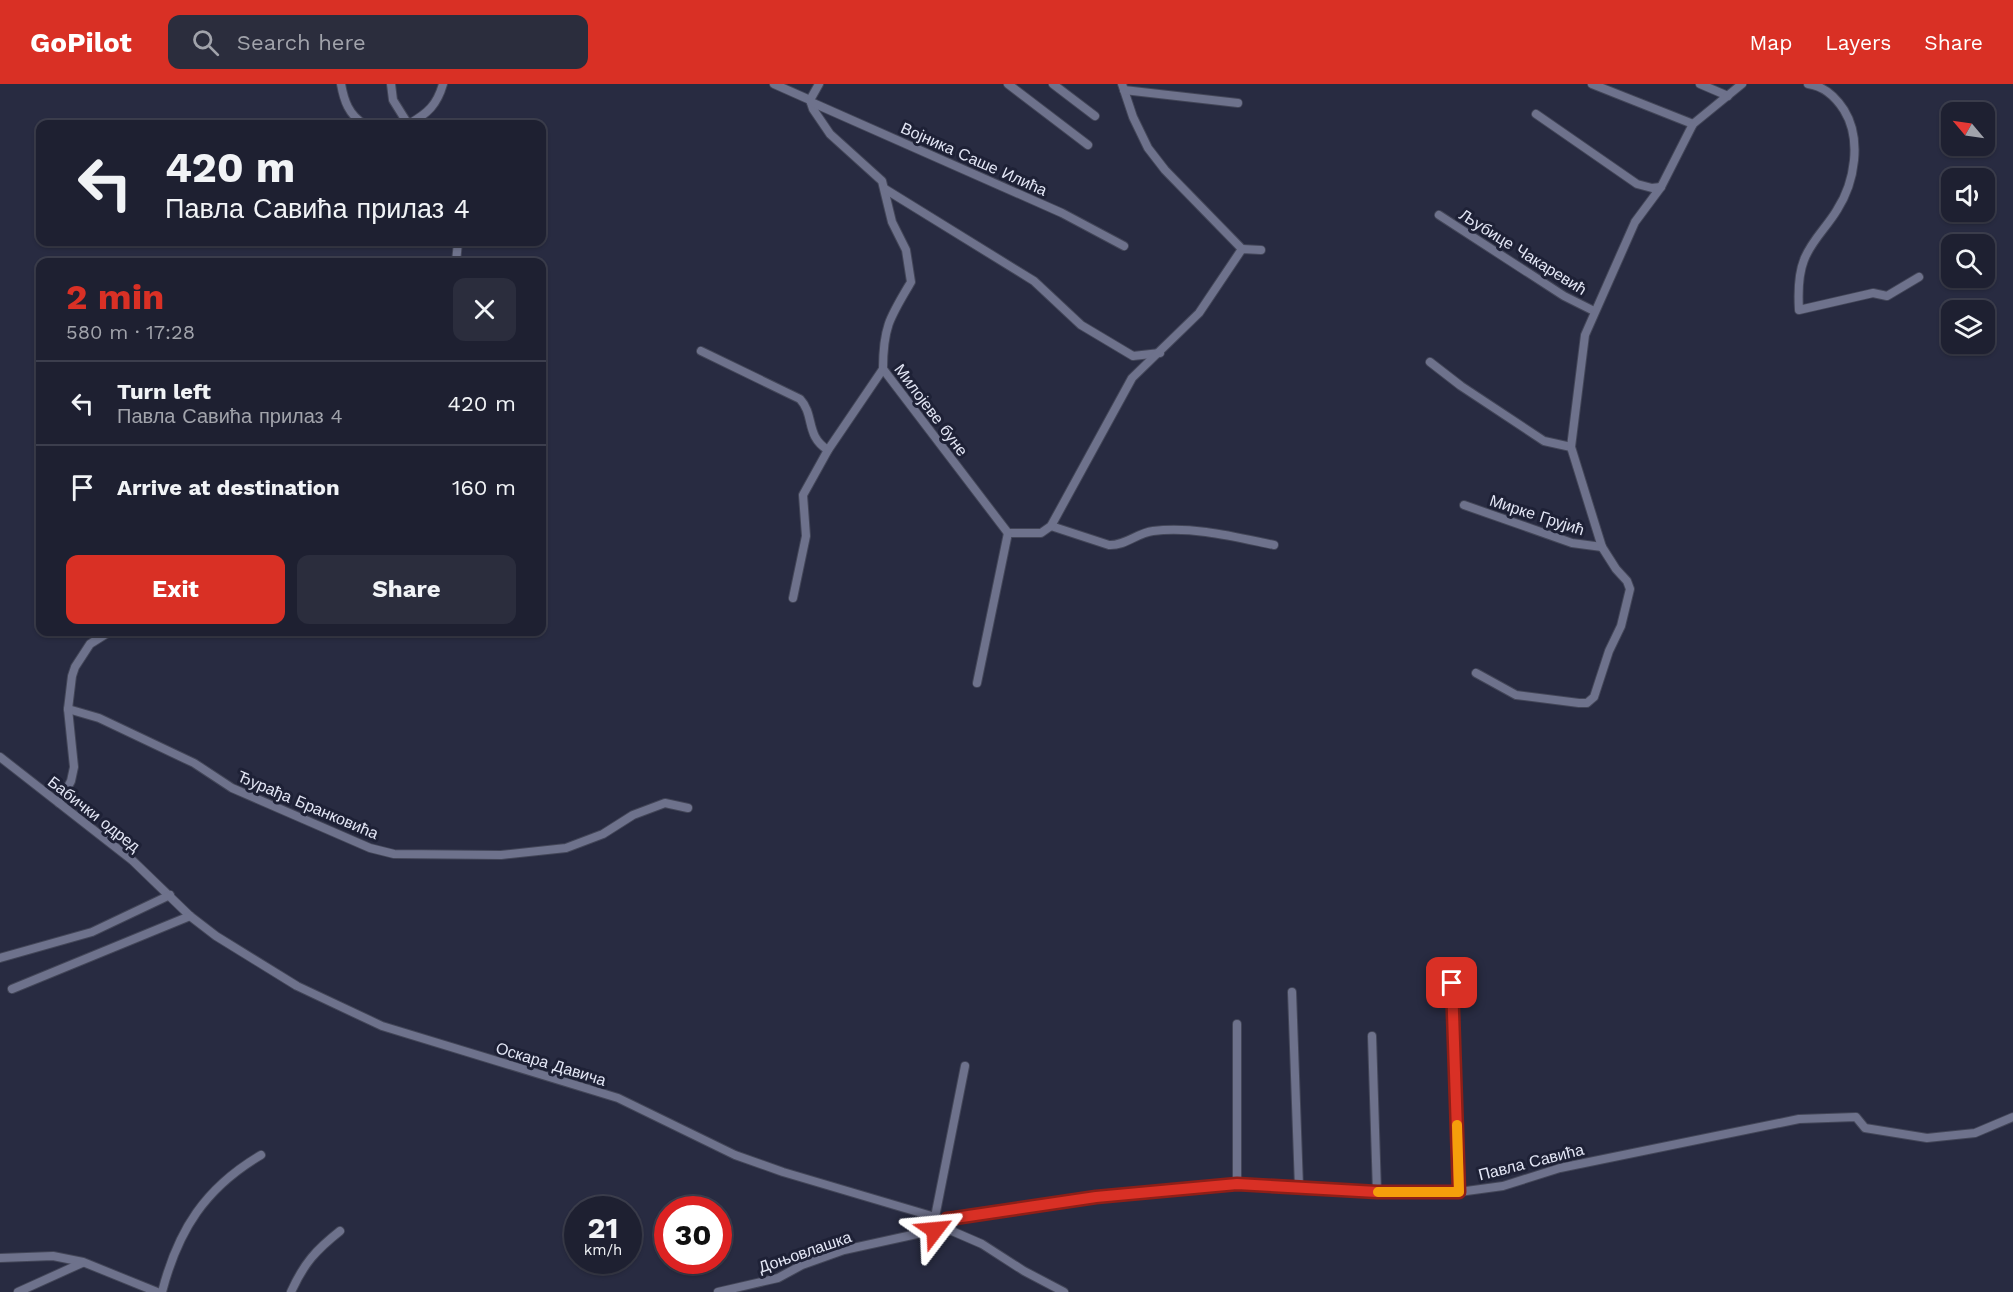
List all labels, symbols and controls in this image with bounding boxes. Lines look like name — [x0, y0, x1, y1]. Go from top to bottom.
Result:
search box — [168, 15, 588, 69]
text: GoPilot — [30, 26, 132, 59]
icon: search — [189, 26, 222, 59]
text: Search here — [237, 30, 366, 55]
text: Map — [1749, 30, 1792, 55]
text: Layers — [1825, 30, 1891, 55]
text: Share — [1924, 30, 1983, 55]
north arrow — [1941, 102, 1995, 156]
map controls — [1941, 102, 1995, 354]
street label: Војника Саше Илића — [898, 118, 1050, 200]
text: 420 m — [165, 143, 295, 192]
icon: left — [66, 144, 144, 222]
button: sound — [1941, 168, 1995, 222]
text: Павла Савића прилаз 4 — [165, 193, 470, 225]
street label: Љубице Чакаревић — [1456, 205, 1590, 299]
button: search — [1941, 234, 1995, 288]
text: 2 min — [66, 276, 164, 318]
button: close — [453, 278, 516, 341]
button: layers — [1941, 300, 1995, 354]
text: 580 m · 17:28 — [66, 320, 195, 344]
street label: Милојеве буне — [890, 360, 972, 460]
text: Turn left — [117, 379, 211, 404]
icon: left — [66, 387, 99, 420]
text: 420 m — [448, 391, 516, 416]
text: Павла Савића прилаз 4 — [117, 404, 343, 428]
icon: arrive — [66, 471, 99, 504]
text: Arrive at destination — [117, 475, 340, 500]
text: 160 m — [452, 475, 516, 500]
street label: Мирке Грујић — [1487, 491, 1587, 539]
button: Exit — [66, 555, 285, 624]
button: Share — [297, 555, 516, 624]
street label: Ђурађа Бранковића — [235, 767, 381, 843]
street label: Бабички одред — [44, 772, 144, 856]
pin — [1426, 957, 1477, 1008]
icon: arrive — [1435, 966, 1468, 999]
street label: Оскара Давича — [494, 1038, 609, 1090]
street label: Павла Савића — [1476, 1140, 1586, 1184]
speed limit sign: 30 — [654, 1196, 732, 1274]
position arrow — [903, 1198, 967, 1262]
text: 21 — [588, 1210, 618, 1245]
street label: Доњовлашка — [756, 1227, 854, 1277]
text: km/h — [584, 1241, 622, 1259]

